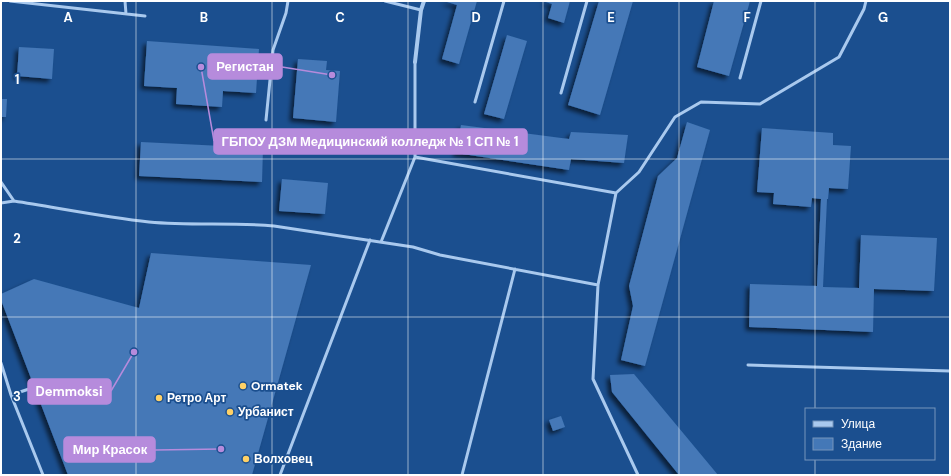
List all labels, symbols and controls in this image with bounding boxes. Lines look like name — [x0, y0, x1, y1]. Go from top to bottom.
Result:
text: A — [63, 9, 73, 26]
text: B — [200, 9, 208, 26]
text: C — [335, 9, 345, 26]
text: D — [471, 9, 481, 26]
text: E — [607, 9, 615, 26]
text: F — [743, 9, 751, 26]
text: G — [878, 9, 888, 26]
callout: Регистан — [208, 54, 282, 79]
text: Регистан — [216, 58, 274, 75]
text: 1 — [15, 71, 19, 88]
callout: ГБПОУ ДЗМ Медицинский колледж № 1 СП № 1 — [214, 129, 527, 154]
text: ГБПОУ ДЗМ Медицинский колледж № 1 СП № 1 — [222, 133, 518, 150]
text: 2 — [13, 230, 21, 247]
place label: Ormatek — [251, 378, 303, 394]
callout: Demmoksi — [28, 379, 111, 404]
marker: Ormatek — [238, 381, 248, 391]
text: Demmoksi — [35, 383, 103, 400]
text: 3 — [13, 388, 21, 405]
place label: Ретро Арт — [167, 390, 226, 406]
marker: Ретро Арт — [154, 393, 164, 403]
place label: Урбанист — [238, 404, 294, 420]
marker: Урбанист — [225, 407, 235, 417]
legend — [805, 408, 935, 460]
text: Улица — [841, 416, 875, 432]
text: Здание — [841, 436, 882, 452]
callout: Мир Красок — [64, 437, 155, 462]
text: Мир Красок — [73, 441, 148, 458]
place label: Волховец — [254, 451, 313, 467]
marker: Волховец — [241, 454, 251, 464]

